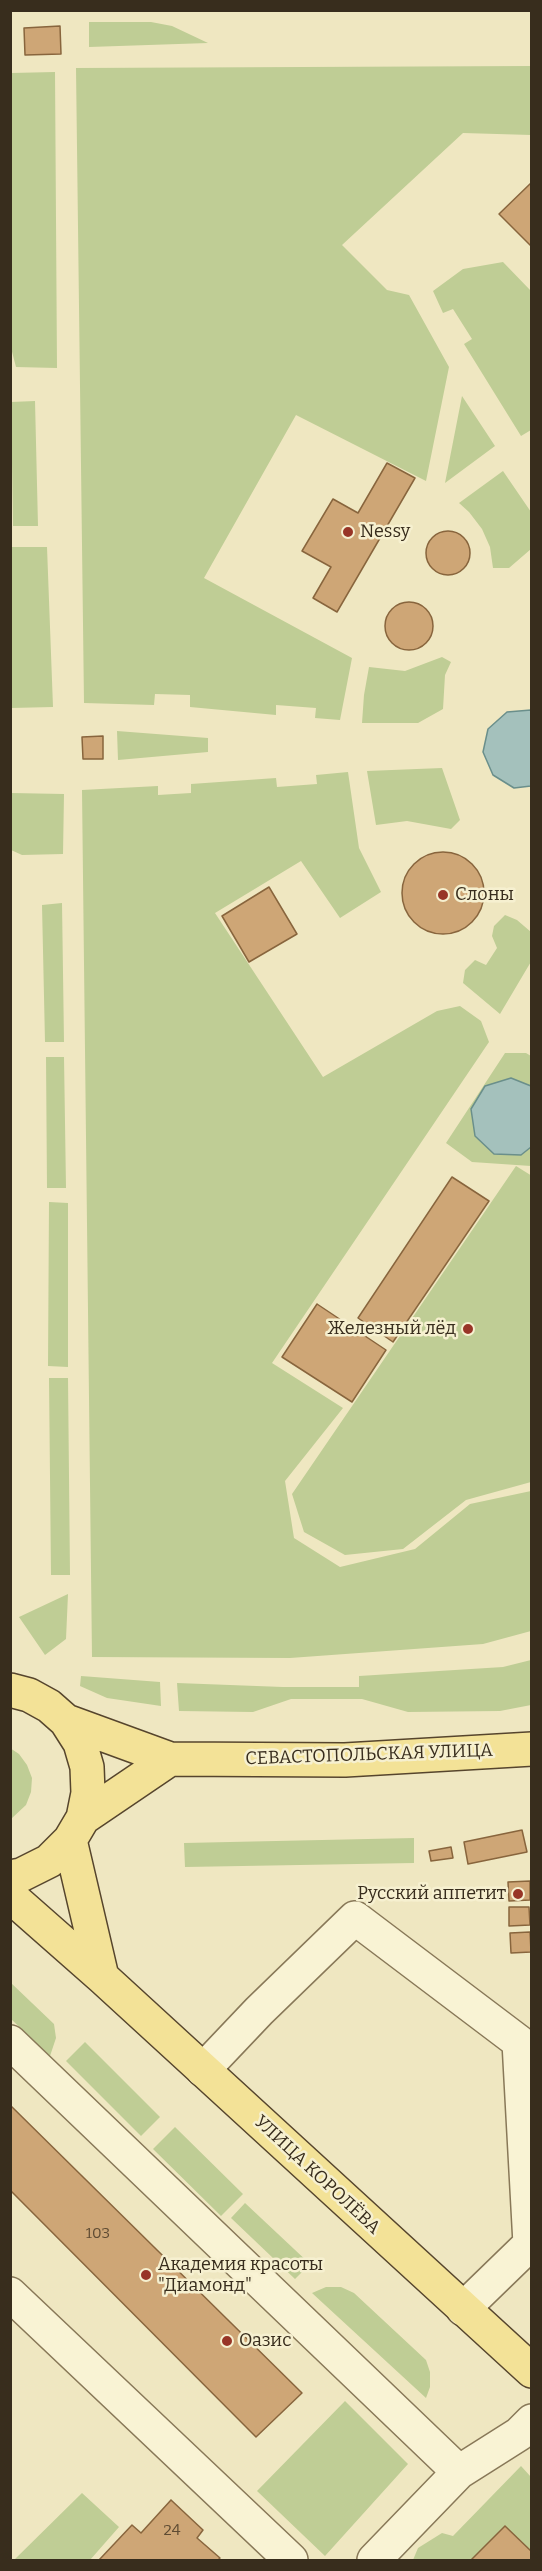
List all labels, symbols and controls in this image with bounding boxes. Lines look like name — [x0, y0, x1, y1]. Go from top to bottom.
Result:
place label: Nessy — [360, 521, 410, 543]
marker: Nessy — [341, 525, 355, 539]
place label: Слоны — [455, 884, 514, 906]
marker: Слоны — [436, 888, 450, 902]
place label: Железный лёд — [327, 1318, 456, 1340]
marker: Железный лёд — [461, 1322, 475, 1336]
street label: СЕВАСТОПОЛЬСКАЯ УЛИЦА — [245, 1740, 493, 1770]
place label: Русский аппетит — [357, 1883, 506, 1905]
marker: Русский аппетит — [511, 1887, 525, 1901]
street label: УЛИЦА КОРОЛЁВА — [250, 2111, 384, 2239]
house number: 103 — [86, 2225, 110, 2243]
place label: Академия красоты "Диамонд" — [158, 2254, 323, 2296]
marker: Академия красоты "Диамонд" — [139, 2268, 153, 2282]
place label: Оазис — [239, 2330, 291, 2352]
marker: Оазис — [220, 2334, 234, 2348]
house number: 24 — [164, 2522, 180, 2540]

